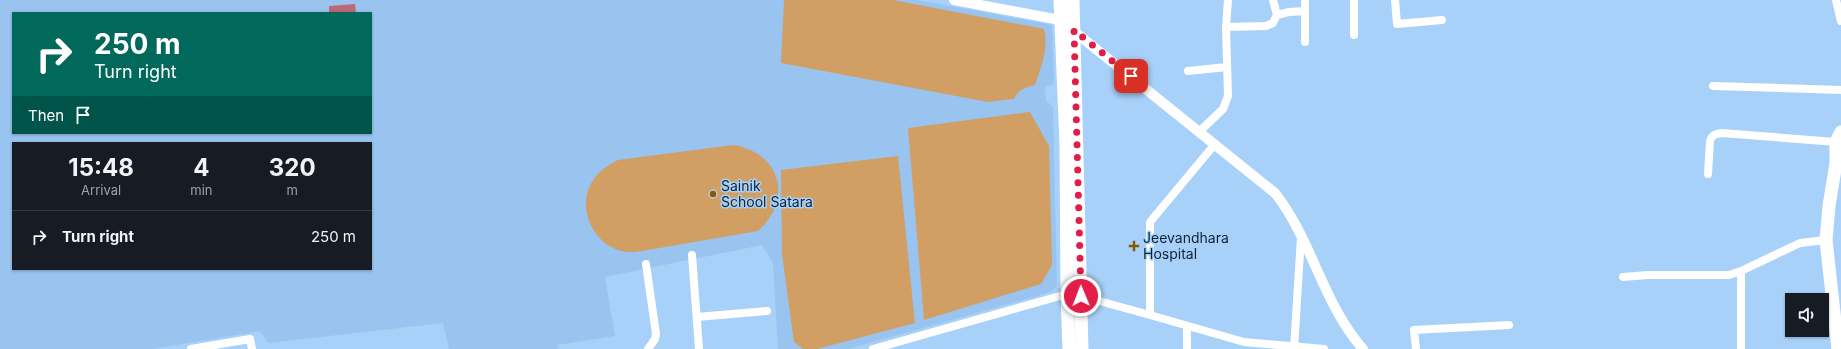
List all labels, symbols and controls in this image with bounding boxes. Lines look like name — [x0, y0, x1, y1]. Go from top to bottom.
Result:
text: 250 m — [94, 27, 181, 61]
icon: right — [28, 28, 80, 80]
pin — [1114, 59, 1148, 93]
text: Turn right — [94, 61, 177, 82]
icon: arrive — [1120, 65, 1142, 87]
icon: arrive — [72, 104, 94, 126]
text: Then — [28, 106, 64, 125]
text: 15:48 — [68, 153, 134, 182]
text: 4 — [193, 153, 209, 182]
text: 320 — [269, 153, 316, 182]
place label: Sainik School Satara — [721, 177, 813, 210]
text: Arrival — [81, 182, 121, 198]
text: min — [190, 182, 212, 198]
text: m — [287, 182, 298, 198]
marker: Sainik School Satara — [708, 189, 718, 199]
icon: right — [28, 226, 50, 248]
text: Turn right — [62, 227, 134, 246]
text: 250 m — [311, 227, 356, 246]
place label: Jeevandhara Hospital — [1143, 229, 1229, 262]
marker: Jeevandhara Hospital — [1128, 240, 1140, 252]
position arrow — [1060, 275, 1102, 317]
map controls — [1785, 293, 1829, 337]
button: sound — [1785, 293, 1829, 337]

